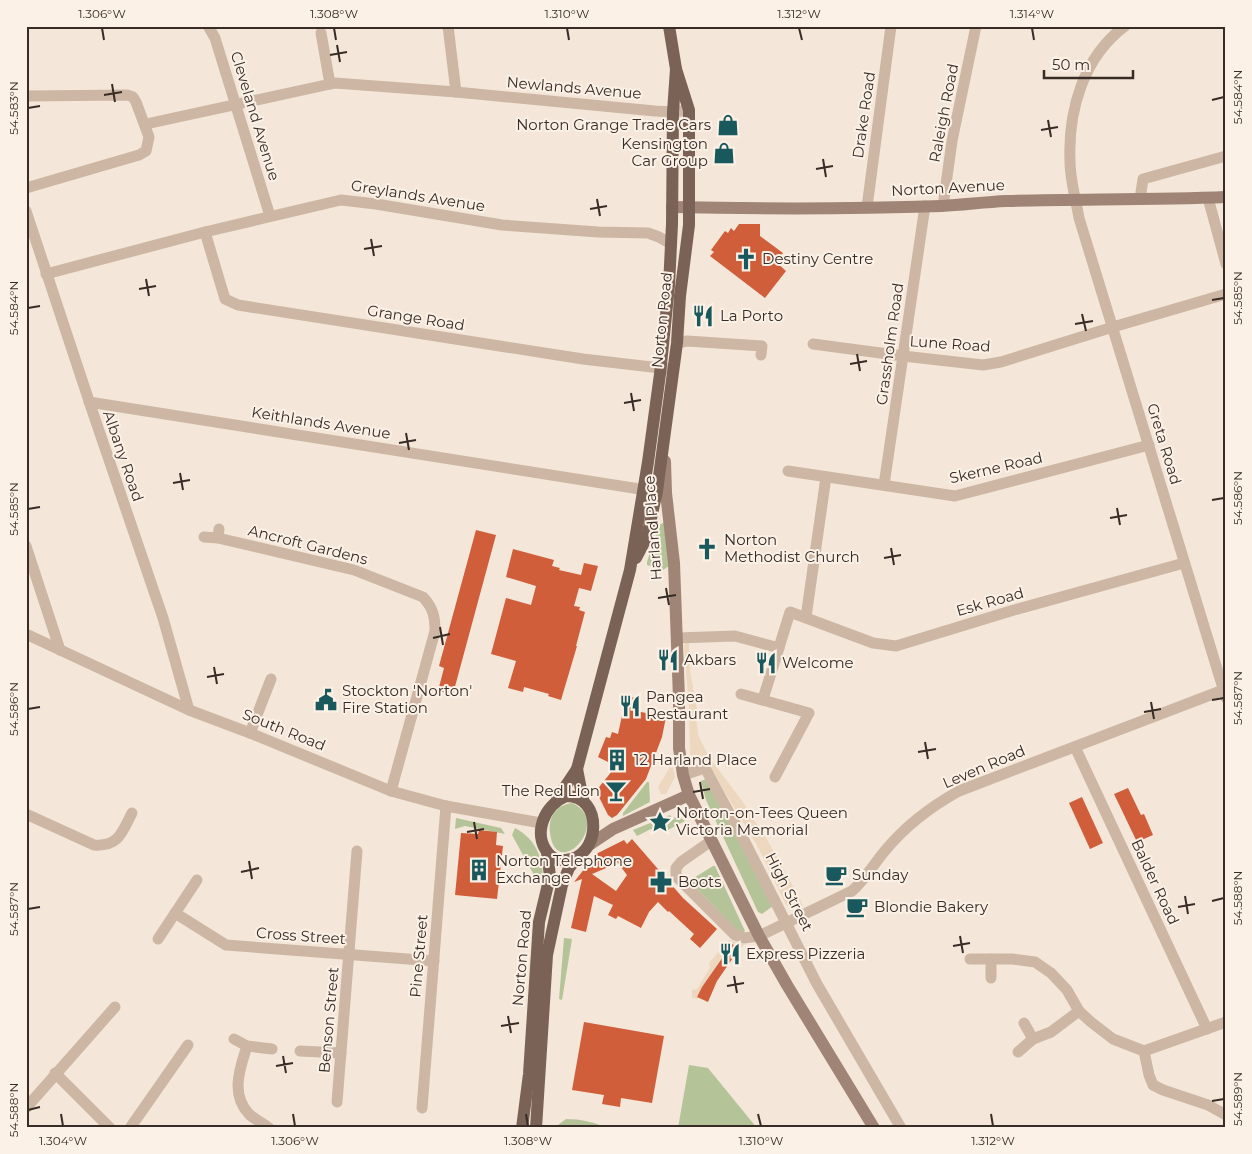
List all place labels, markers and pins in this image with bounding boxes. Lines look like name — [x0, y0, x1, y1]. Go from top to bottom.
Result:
shop icon: Norton Grange Trade Cars — [715, 112, 741, 138]
place label: Norton Grange Trade Cars — [516, 115, 711, 134]
place label: Kensington Car Group — [621, 134, 708, 170]
shop icon: Kensington Car Group — [711, 140, 737, 166]
church icon: Destiny Centre — [733, 246, 759, 272]
place label: Destiny Centre — [762, 249, 873, 268]
restaurant icon: La Porto — [690, 303, 716, 329]
place label: La Porto — [720, 306, 783, 325]
place label: Norton Methodist Church — [724, 530, 860, 566]
church icon: Norton Methodist Church — [694, 536, 720, 562]
restaurant icon: Akbars — [655, 647, 681, 673]
place label: Akbars — [684, 650, 736, 669]
restaurant icon: Welcome — [753, 650, 779, 676]
place label: Welcome — [782, 653, 854, 672]
place label: Stockton 'Norton' Fire Station — [342, 681, 472, 717]
public building icon: Stockton 'Norton' Fire Station — [313, 687, 339, 713]
place label: Pangea Restaurant — [646, 687, 728, 723]
restaurant icon: Pangea Restaurant — [617, 693, 643, 719]
building icon: 12 Harland Place — [604, 747, 630, 773]
place label: 12 Harland Place — [634, 750, 757, 769]
bar icon: The Red Lion — [603, 778, 629, 804]
place label: The Red Lion — [502, 781, 600, 800]
place label: Norton-on-Tees Queen Victoria Memorial — [676, 803, 848, 839]
place icon: Norton-on-Tees Queen Victoria Memorial — [647, 809, 673, 835]
place label: Norton Telephone Exchange — [496, 851, 632, 887]
building icon: Norton Telephone Exchange — [466, 857, 492, 883]
cafe icon: Sunday — [823, 862, 849, 888]
place label: Sunday — [852, 865, 909, 884]
pharmacy icon: Boots — [648, 869, 674, 895]
place label: Boots — [678, 872, 722, 891]
cafe icon: Blondie Bakery — [844, 894, 870, 920]
place label: Blondie Bakery — [874, 897, 989, 916]
restaurant icon: Express Pizzeria — [717, 941, 743, 967]
place label: Express Pizzeria — [746, 944, 865, 963]

